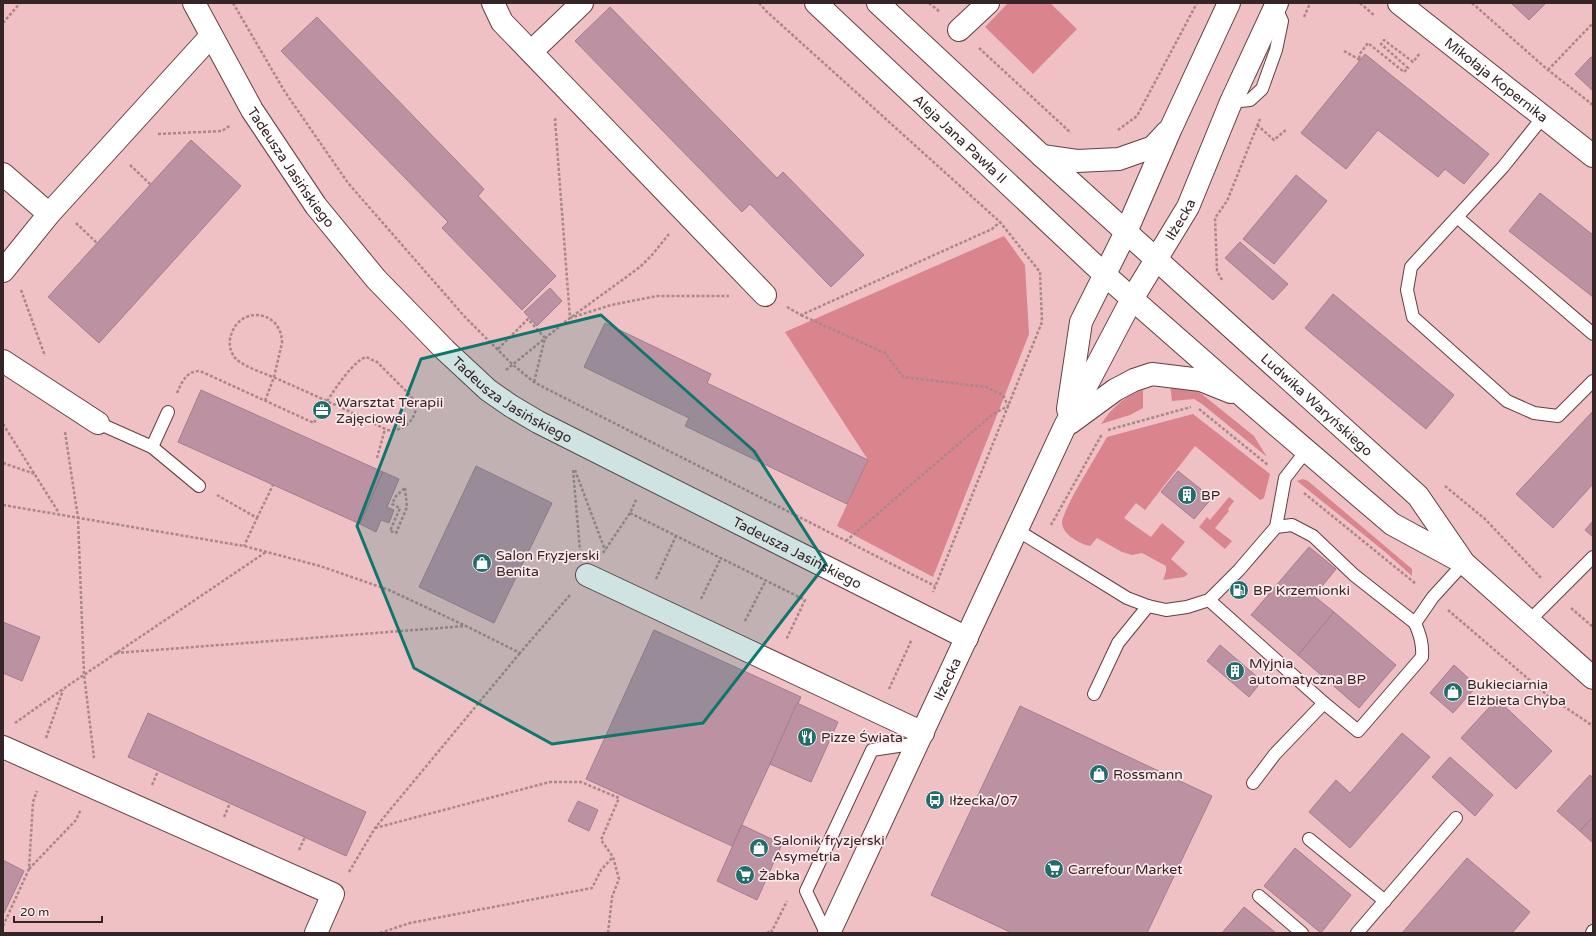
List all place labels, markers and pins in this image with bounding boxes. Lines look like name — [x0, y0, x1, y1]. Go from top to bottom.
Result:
place label: Warsztat Terapii Zajęciowej — [336, 394, 443, 427]
office icon: Warsztat Terapii Zajęciowej — [311, 399, 333, 421]
building icon: BP — [1176, 484, 1198, 506]
place label: BP — [1201, 487, 1220, 504]
place label: Salon Fryzjerski Benita — [496, 547, 599, 580]
shop icon: Salon Fryzjerski Benita — [471, 552, 493, 574]
fuel station icon: BP Krzemionki — [1228, 579, 1250, 601]
place label: BP Krzemionki — [1253, 582, 1350, 599]
place label: Myjnia automatyczna BP — [1249, 655, 1366, 688]
building icon: Myjnia automatyczna BP — [1224, 660, 1246, 682]
place label: Bukieciarnia Elżbieta Chyba — [1467, 676, 1566, 709]
shop icon: Bukieciarnia Elżbieta Chyba — [1442, 681, 1464, 703]
restaurant icon: Pizze Świata — [796, 726, 818, 748]
place label: Pizze Świata — [821, 729, 903, 746]
shop icon: Rossmann — [1088, 763, 1110, 785]
place label: Rossmann — [1113, 766, 1183, 783]
bus stop icon: Iłżecka/07 — [924, 789, 946, 811]
place label: Iłżecka/07 — [949, 792, 1018, 809]
place label: Salonik fryzjerski Asymetria — [773, 832, 885, 865]
shop icon: Salonik fryzjerski Asymetria — [748, 837, 770, 859]
supermarket icon: Carrefour Market — [1043, 858, 1065, 880]
place label: Carrefour Market — [1068, 861, 1183, 878]
supermarket icon: Żabka — [734, 864, 756, 886]
place label: Żabka — [759, 867, 800, 884]

